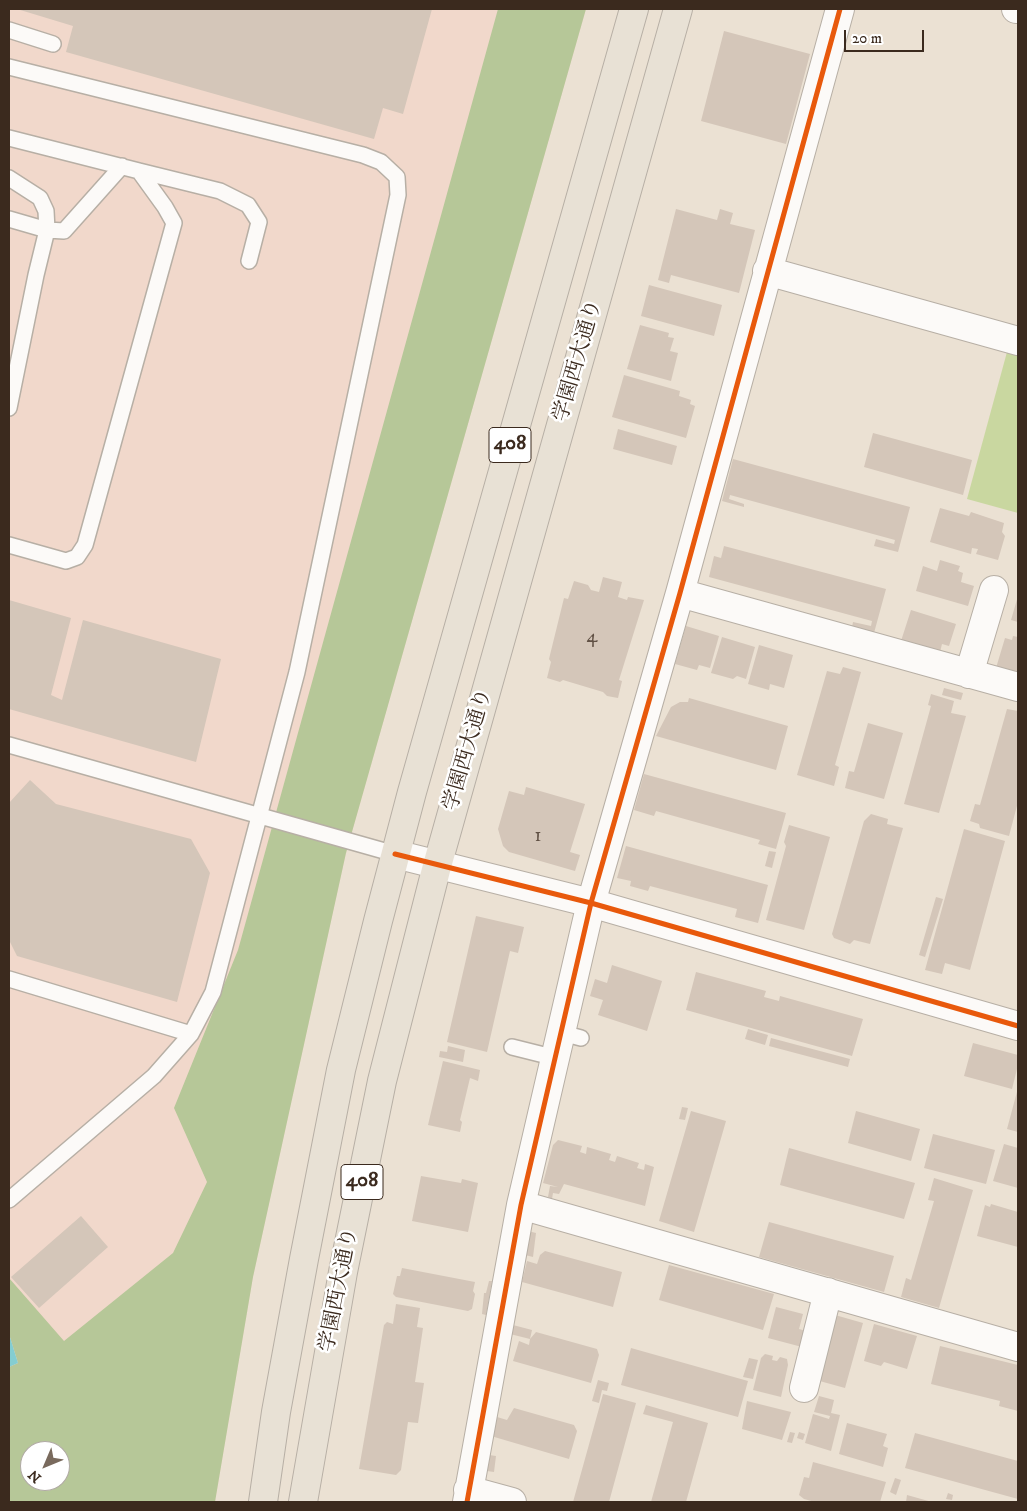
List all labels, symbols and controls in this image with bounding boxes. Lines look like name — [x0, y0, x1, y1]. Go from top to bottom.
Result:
scale bar — [847, 20, 927, 52]
text: 20 m — [852, 29, 882, 48]
street label: 学園西大通り — [550, 297, 608, 425]
road number: 408 — [489, 428, 531, 462]
house number: 4 — [587, 627, 597, 649]
street label: 学園西大通り — [440, 686, 498, 814]
house number: 1 — [535, 826, 541, 848]
road number: 408 — [341, 1164, 383, 1200]
street label: 学園西大通り — [316, 1226, 364, 1354]
north arrow — [20, 1441, 70, 1491]
text: N — [25, 1465, 46, 1486]

